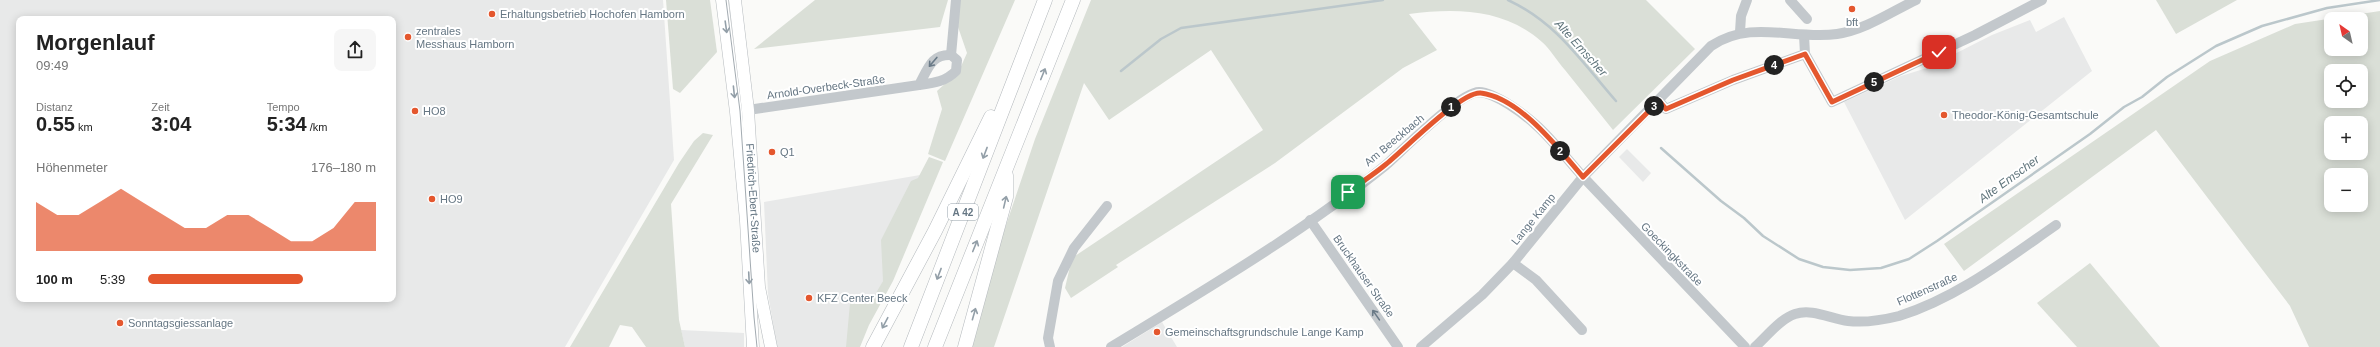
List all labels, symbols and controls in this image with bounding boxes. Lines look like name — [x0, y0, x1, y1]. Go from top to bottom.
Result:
marker: bft — [1847, 4, 1857, 14]
place label: Erhaltungsbetrieb Hochofen Hamborn — [500, 8, 685, 20]
marker: Erhaltungsbetrieb Hochofen Hamborn — [487, 9, 497, 19]
north arrow — [2324, 12, 2368, 56]
map controls — [2324, 12, 2368, 212]
water label: Alte Emscher — [1551, 16, 1611, 80]
place label: bft — [1846, 16, 1858, 28]
one-way arrow — [722, 20, 730, 33]
place label: zentrales Messhaus Hamborn — [416, 25, 514, 50]
button: share — [334, 29, 376, 71]
text: Morgenlauf — [36, 30, 155, 55]
marker: zentrales Messhaus Hamborn — [403, 32, 413, 42]
pin — [1922, 35, 1956, 69]
icon: check — [1928, 41, 1950, 63]
pin: 4 — [1764, 55, 1784, 75]
one-way arrow — [929, 57, 938, 67]
text: 09:49 — [36, 58, 69, 73]
text: 4 — [1771, 59, 1777, 71]
button: locate — [2324, 64, 2368, 108]
one-way arrow — [1040, 69, 1047, 81]
pin: 5 — [1864, 72, 1884, 92]
street label: Arnold-Overbeck-Straße — [766, 73, 886, 101]
text: 5 — [1871, 76, 1877, 88]
one-way arrow — [730, 85, 738, 98]
pin: 3 — [1644, 96, 1664, 116]
pin: 1 — [1441, 97, 1461, 117]
text: 3 — [1651, 100, 1657, 112]
text: Distanz — [36, 101, 73, 113]
text: Zeit — [151, 101, 170, 113]
text: Tempo — [267, 101, 300, 113]
text: 1 — [1448, 101, 1454, 113]
place label: HO8 — [423, 105, 446, 117]
marker: HO8 — [410, 106, 420, 116]
place label: Theodor-König-Gesamtschule — [1952, 109, 2099, 121]
marker: Theodor-König-Gesamtschule — [1939, 110, 1949, 120]
street label: Am Beeckbach — [1362, 112, 1426, 168]
text: 0.55 — [36, 113, 75, 135]
text: 3:04 — [151, 113, 191, 135]
text: 5:34 — [267, 113, 307, 135]
button: + — [2324, 116, 2368, 160]
text: km — [75, 121, 93, 133]
text: /km — [307, 121, 327, 133]
pin: 2 — [1550, 141, 1570, 161]
street label: Friedrich-Ebert-Straße — [744, 143, 763, 253]
text: 2 — [1557, 145, 1563, 157]
place label: Q1 — [780, 146, 795, 158]
one-way arrow — [981, 146, 989, 158]
marker: Q1 — [767, 147, 777, 157]
water label: Alte Emscher — [1975, 152, 2043, 206]
text: Höhenmeter — [36, 160, 108, 175]
text: 176–180 m — [311, 160, 376, 175]
button: − — [2324, 168, 2368, 212]
pin — [1331, 175, 1365, 209]
icon: arrive — [1337, 181, 1359, 203]
street label: Lange Kamp — [1509, 191, 1557, 247]
place label: HO9 — [440, 193, 463, 205]
marker: HO9 — [427, 194, 437, 204]
one-way arrow — [1001, 196, 1009, 209]
road number: A 42 — [948, 204, 978, 220]
street label: Goeckingkstraße — [1639, 220, 1705, 288]
street label: Bruckhauser Straße — [1331, 232, 1397, 320]
one-way arrow — [971, 240, 979, 252]
one-way arrow — [934, 268, 942, 280]
street label: Flottenstraße — [1895, 270, 1959, 308]
one-way arrow — [745, 271, 752, 284]
text: 100 m — [36, 272, 73, 287]
text: 5:39 — [100, 272, 125, 287]
place label: KFZ Center Beeck — [817, 292, 908, 304]
marker: KFZ Center Beeck — [804, 293, 814, 303]
one-way arrow — [971, 307, 978, 320]
one-way arrow — [1372, 309, 1380, 320]
place label: Sonntagsgiessanlage — [128, 317, 233, 329]
one-way arrow — [881, 317, 889, 329]
marker: Sonntagsgiessanlage — [115, 318, 125, 328]
place label: Gemeinschaftsgrundschule Lange Kamp — [1165, 326, 1364, 338]
marker: Gemeinschaftsgrundschule Lange Kamp — [1152, 327, 1162, 337]

